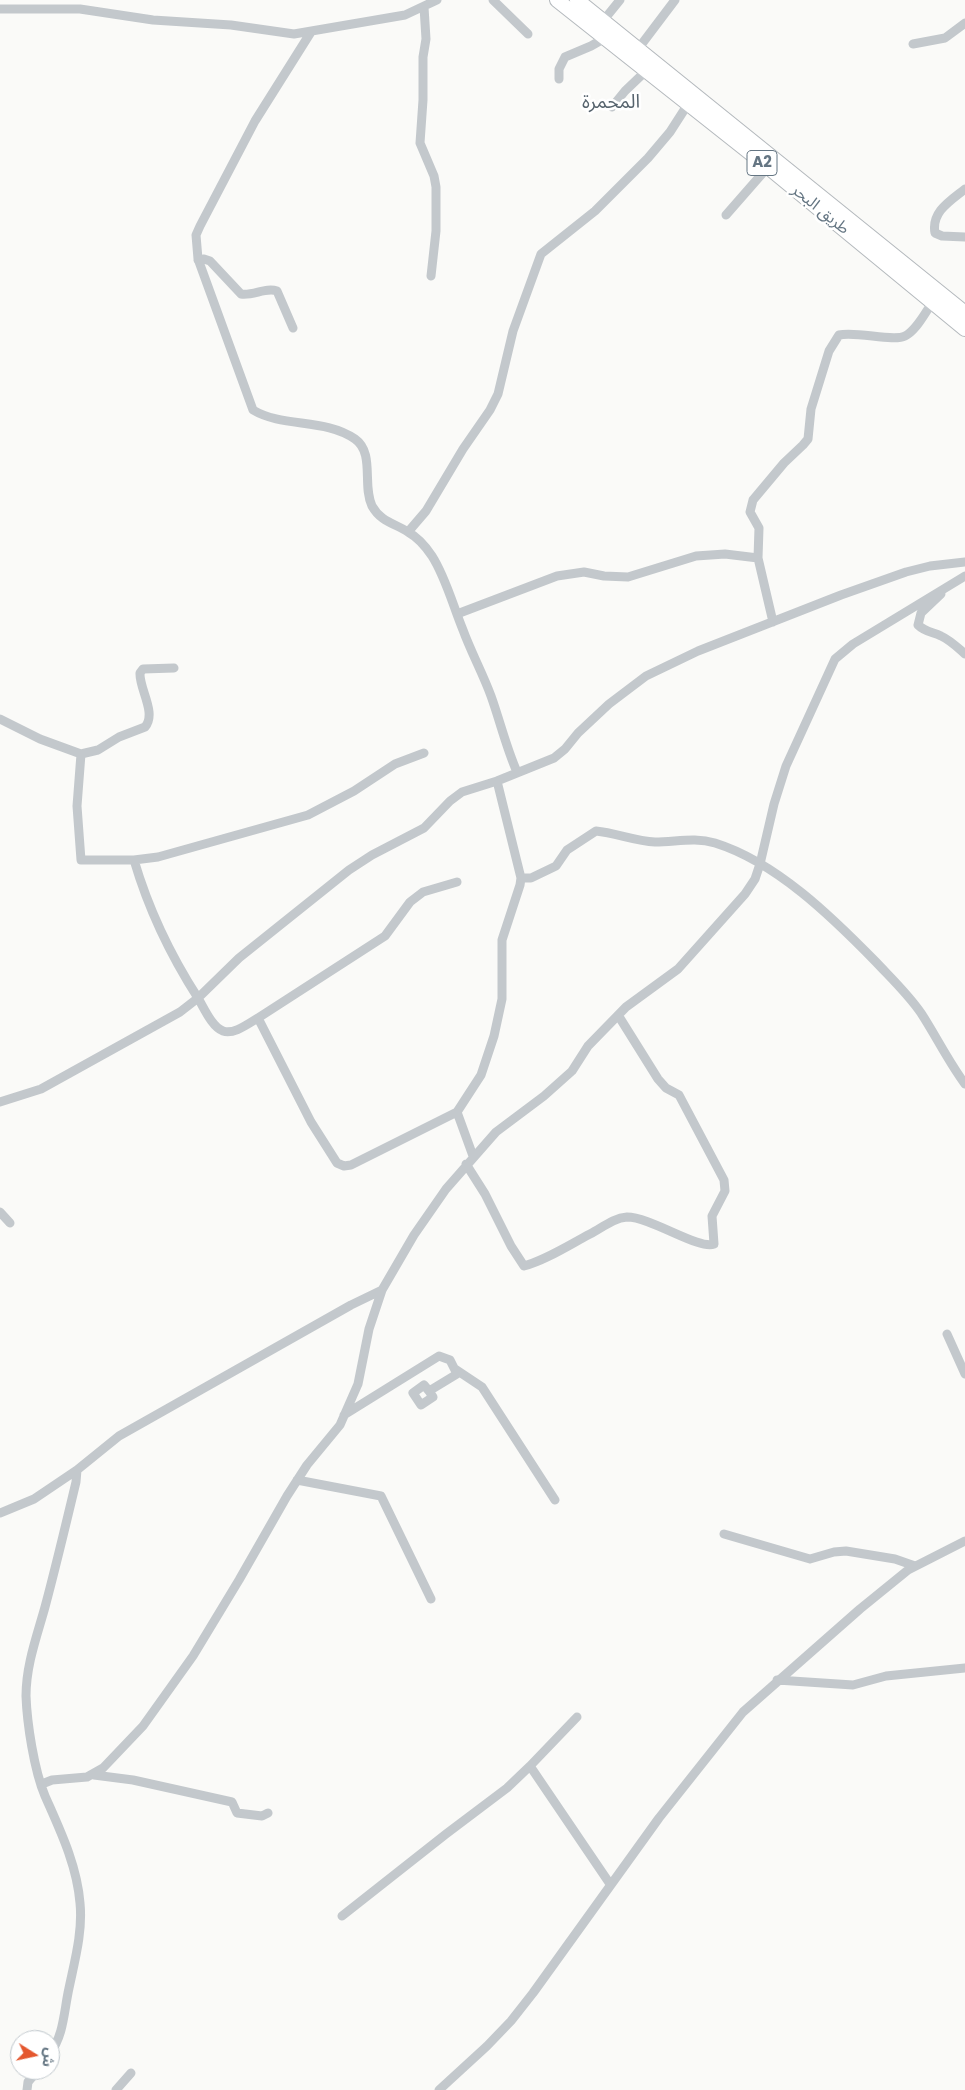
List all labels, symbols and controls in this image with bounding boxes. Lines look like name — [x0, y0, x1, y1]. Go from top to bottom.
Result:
district label: المحمرة — [582, 92, 640, 114]
road number: A2 — [747, 150, 777, 176]
street label: طريق البحر — [787, 181, 853, 239]
north arrow — [10, 2030, 60, 2080]
text: ش — [37, 2046, 60, 2069]

